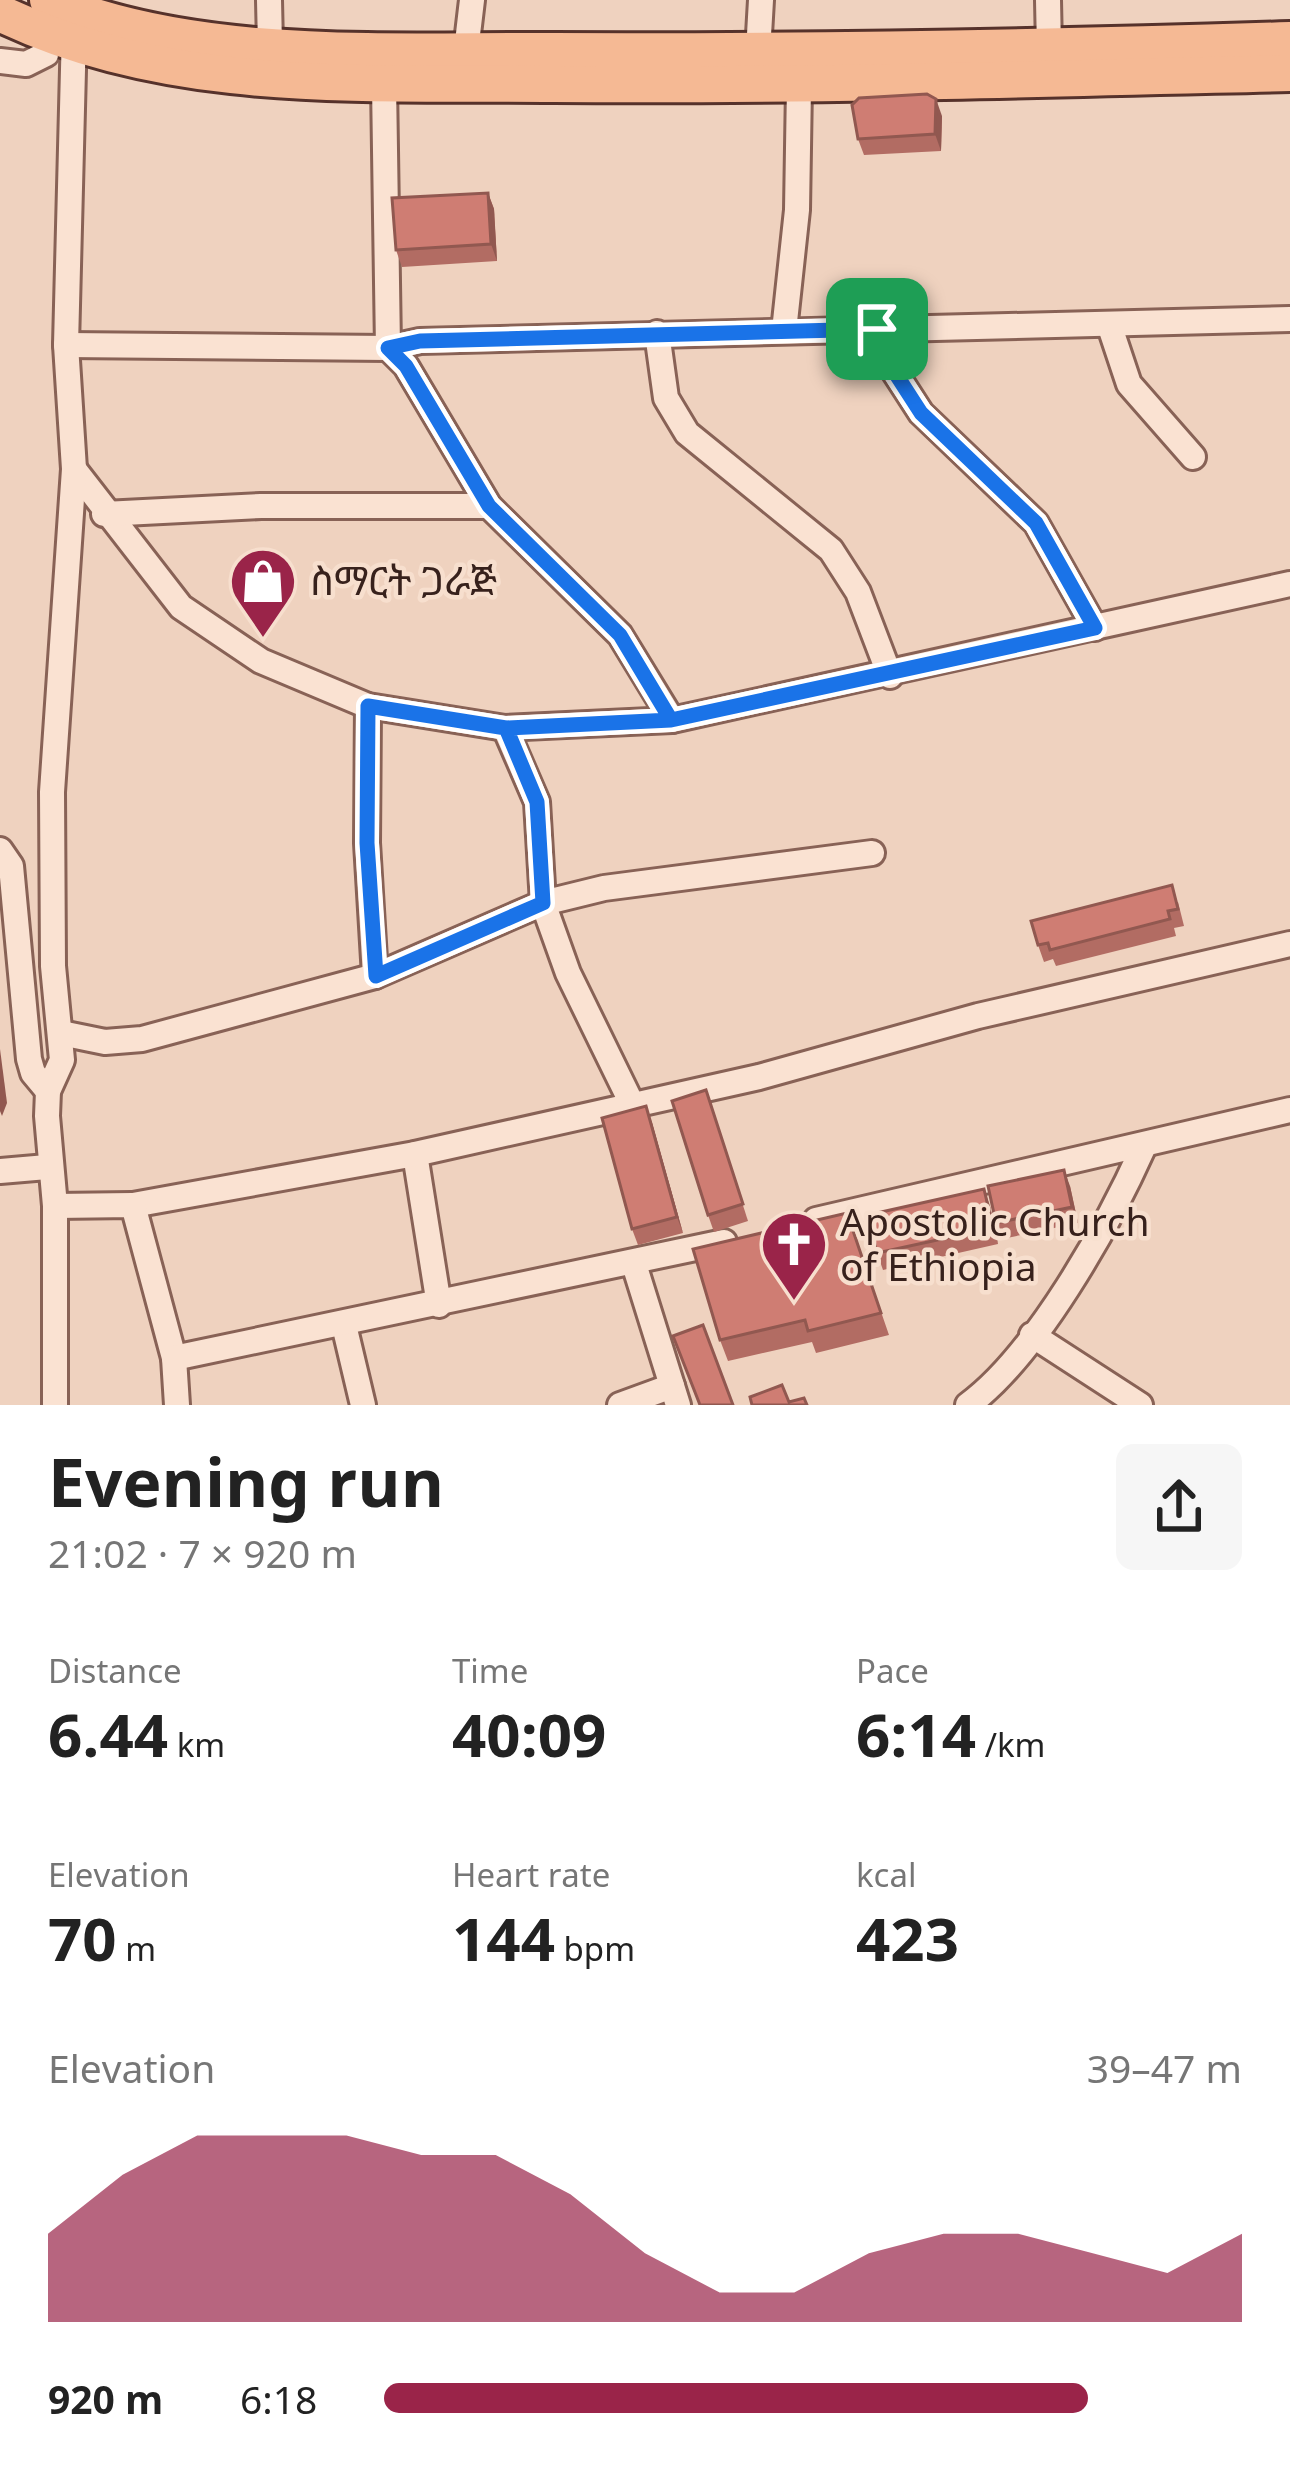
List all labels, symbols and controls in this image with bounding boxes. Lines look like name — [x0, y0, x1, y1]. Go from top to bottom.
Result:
pin — [826, 278, 928, 380]
icon: arrive — [844, 296, 910, 362]
shop icon: ስማርት ጋራጅ — [228, 546, 298, 640]
place label: ስማርት ጋራጅ — [310, 553, 497, 606]
place label: Apostolic Church of Ethiopia — [840, 1194, 1150, 1292]
church icon: Apostolic Church of Ethiopia — [759, 1209, 829, 1303]
text: Evening run — [48, 1436, 444, 1526]
button: share — [1116, 1444, 1242, 1570]
text: 21:02 · 7 × 920 m — [48, 1526, 357, 1579]
text: Distance — [48, 1648, 182, 1693]
text: Time — [452, 1648, 528, 1693]
text: Pace — [856, 1648, 929, 1693]
text: 6.44 — [48, 1693, 168, 1775]
text: 40:09 — [452, 1693, 606, 1775]
text: 6:14 — [856, 1693, 976, 1775]
text: km — [168, 1722, 225, 1767]
text: /km — [976, 1722, 1045, 1767]
text: Elevation — [48, 1852, 190, 1897]
text: Heart rate — [452, 1852, 610, 1897]
text: kcal — [856, 1852, 917, 1897]
text: 70 — [48, 1897, 117, 1979]
text: 144 — [452, 1897, 555, 1979]
text: 423 — [856, 1897, 959, 1979]
text: m — [117, 1926, 156, 1971]
text: bpm — [555, 1926, 635, 1971]
text: Elevation — [48, 2041, 215, 2094]
text: 39–47 m — [1087, 2041, 1242, 2094]
text: 920 m — [48, 2372, 163, 2425]
text: 6:18 — [240, 2372, 317, 2425]

